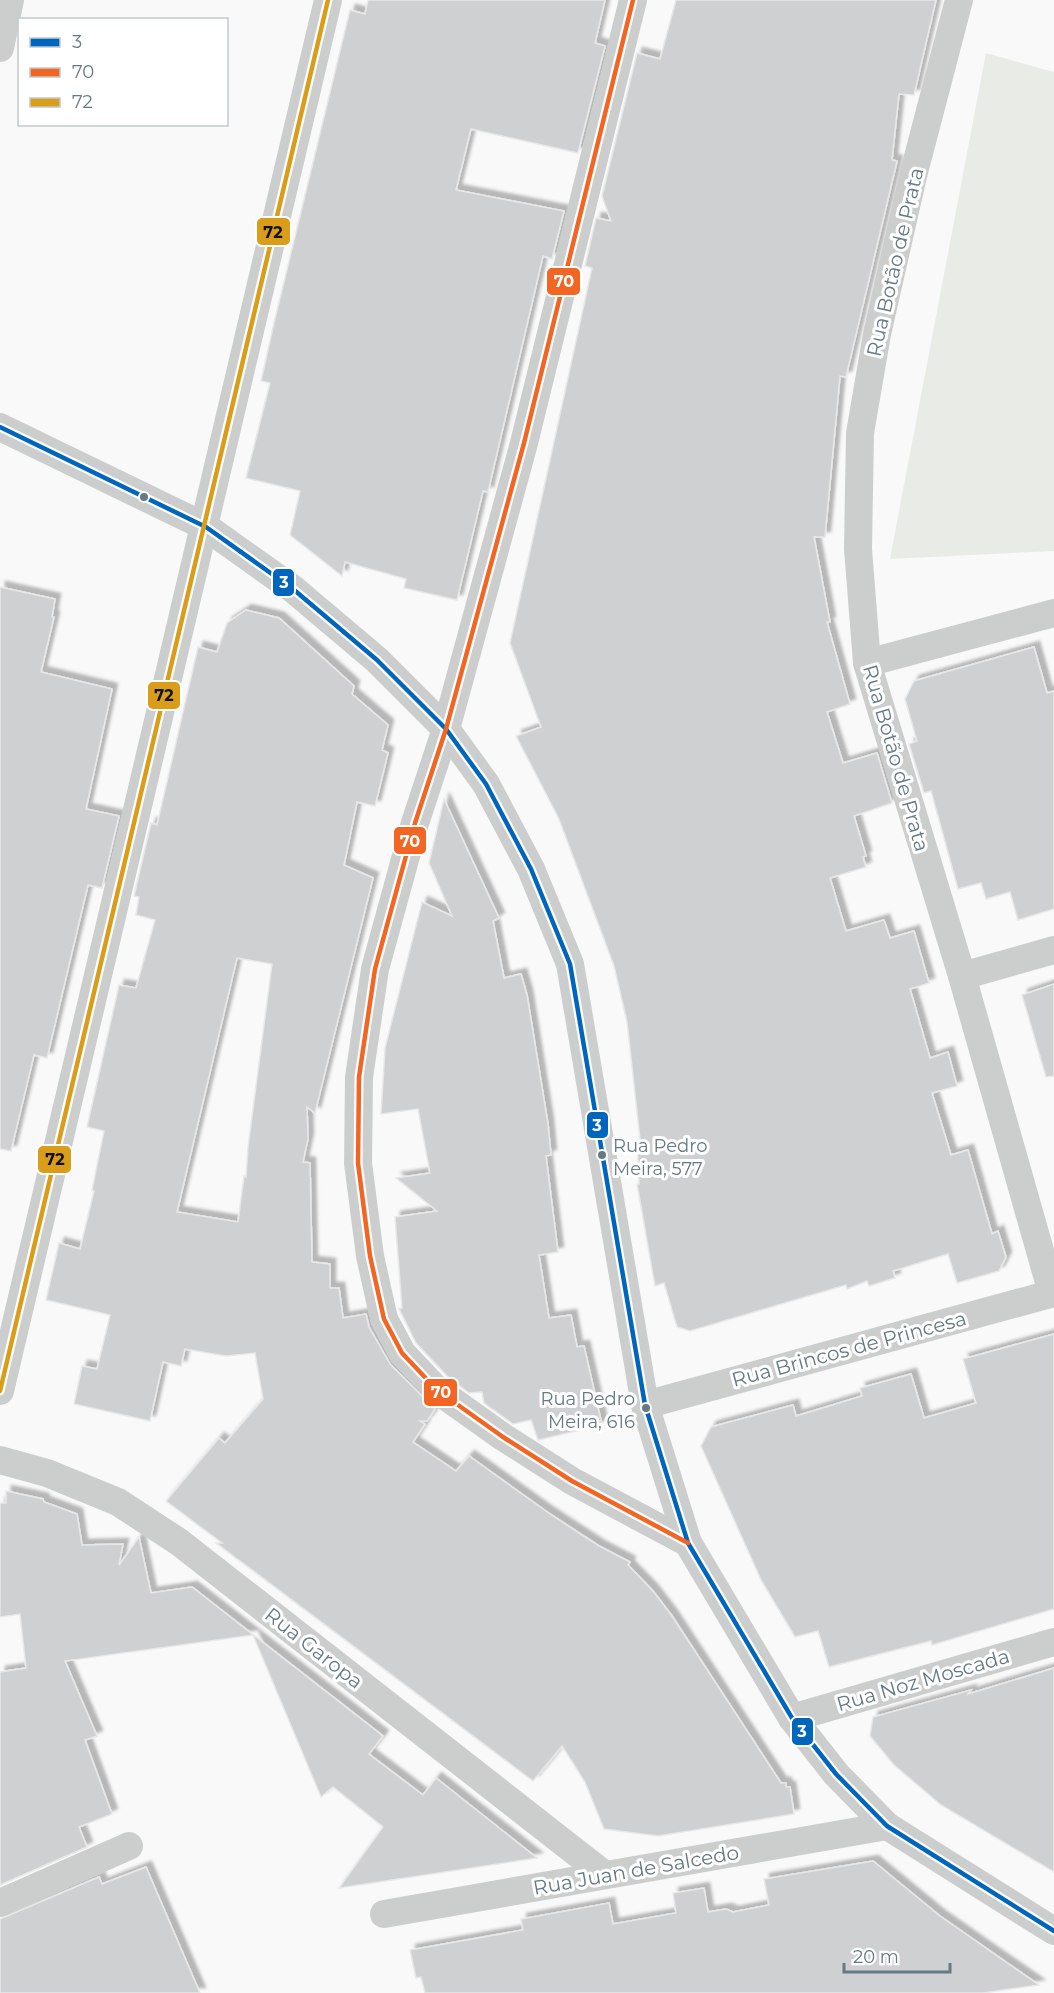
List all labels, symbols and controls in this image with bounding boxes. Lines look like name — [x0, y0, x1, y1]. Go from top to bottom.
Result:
legend — [18, 18, 228, 126]
text: 3 — [72, 31, 82, 53]
text: 70 — [72, 61, 94, 83]
text: 72 — [72, 91, 93, 113]
street label: Rua Botão de Prata — [862, 165, 928, 359]
line badge: 72 — [256, 217, 291, 246]
text: 72 — [263, 223, 283, 242]
line badge: 70 — [546, 267, 581, 296]
text: 70 — [554, 272, 574, 291]
unlabelled marker — [138, 491, 150, 503]
line badge: 3 — [272, 568, 295, 597]
text: 3 — [278, 573, 289, 592]
street label: Rua Botão de Prata — [858, 662, 934, 854]
line badge: 72 — [147, 681, 181, 710]
text: 72 — [154, 686, 174, 705]
line badge: 70 — [393, 826, 427, 855]
text: 70 — [400, 832, 420, 851]
line badge: 3 — [586, 1111, 609, 1139]
text: 3 — [591, 1116, 602, 1135]
place label: Rua Pedro Meira, 577 — [613, 1135, 708, 1180]
line badge: 72 — [37, 1145, 72, 1174]
marker: Rua Pedro Meira, 577 — [596, 1149, 608, 1161]
text: 72 — [45, 1150, 65, 1169]
street label: Rua Brincos de Princesa — [729, 1306, 969, 1392]
line badge: 70 — [423, 1378, 458, 1407]
text: 70 — [431, 1383, 451, 1402]
place label: Rua Pedro Meira, 616 — [541, 1388, 635, 1433]
marker: Rua Pedro Meira, 616 — [640, 1402, 652, 1414]
street label: Rua Garopa — [260, 1602, 368, 1694]
street label: Rua Noz Moscada — [834, 1644, 1012, 1716]
line badge: 3 — [791, 1717, 814, 1746]
text: 3 — [796, 1722, 807, 1741]
street label: Rua Juan de Salcedo — [531, 1840, 741, 1900]
scale bar — [844, 1936, 950, 1974]
text: 20 m — [853, 1946, 899, 1968]

